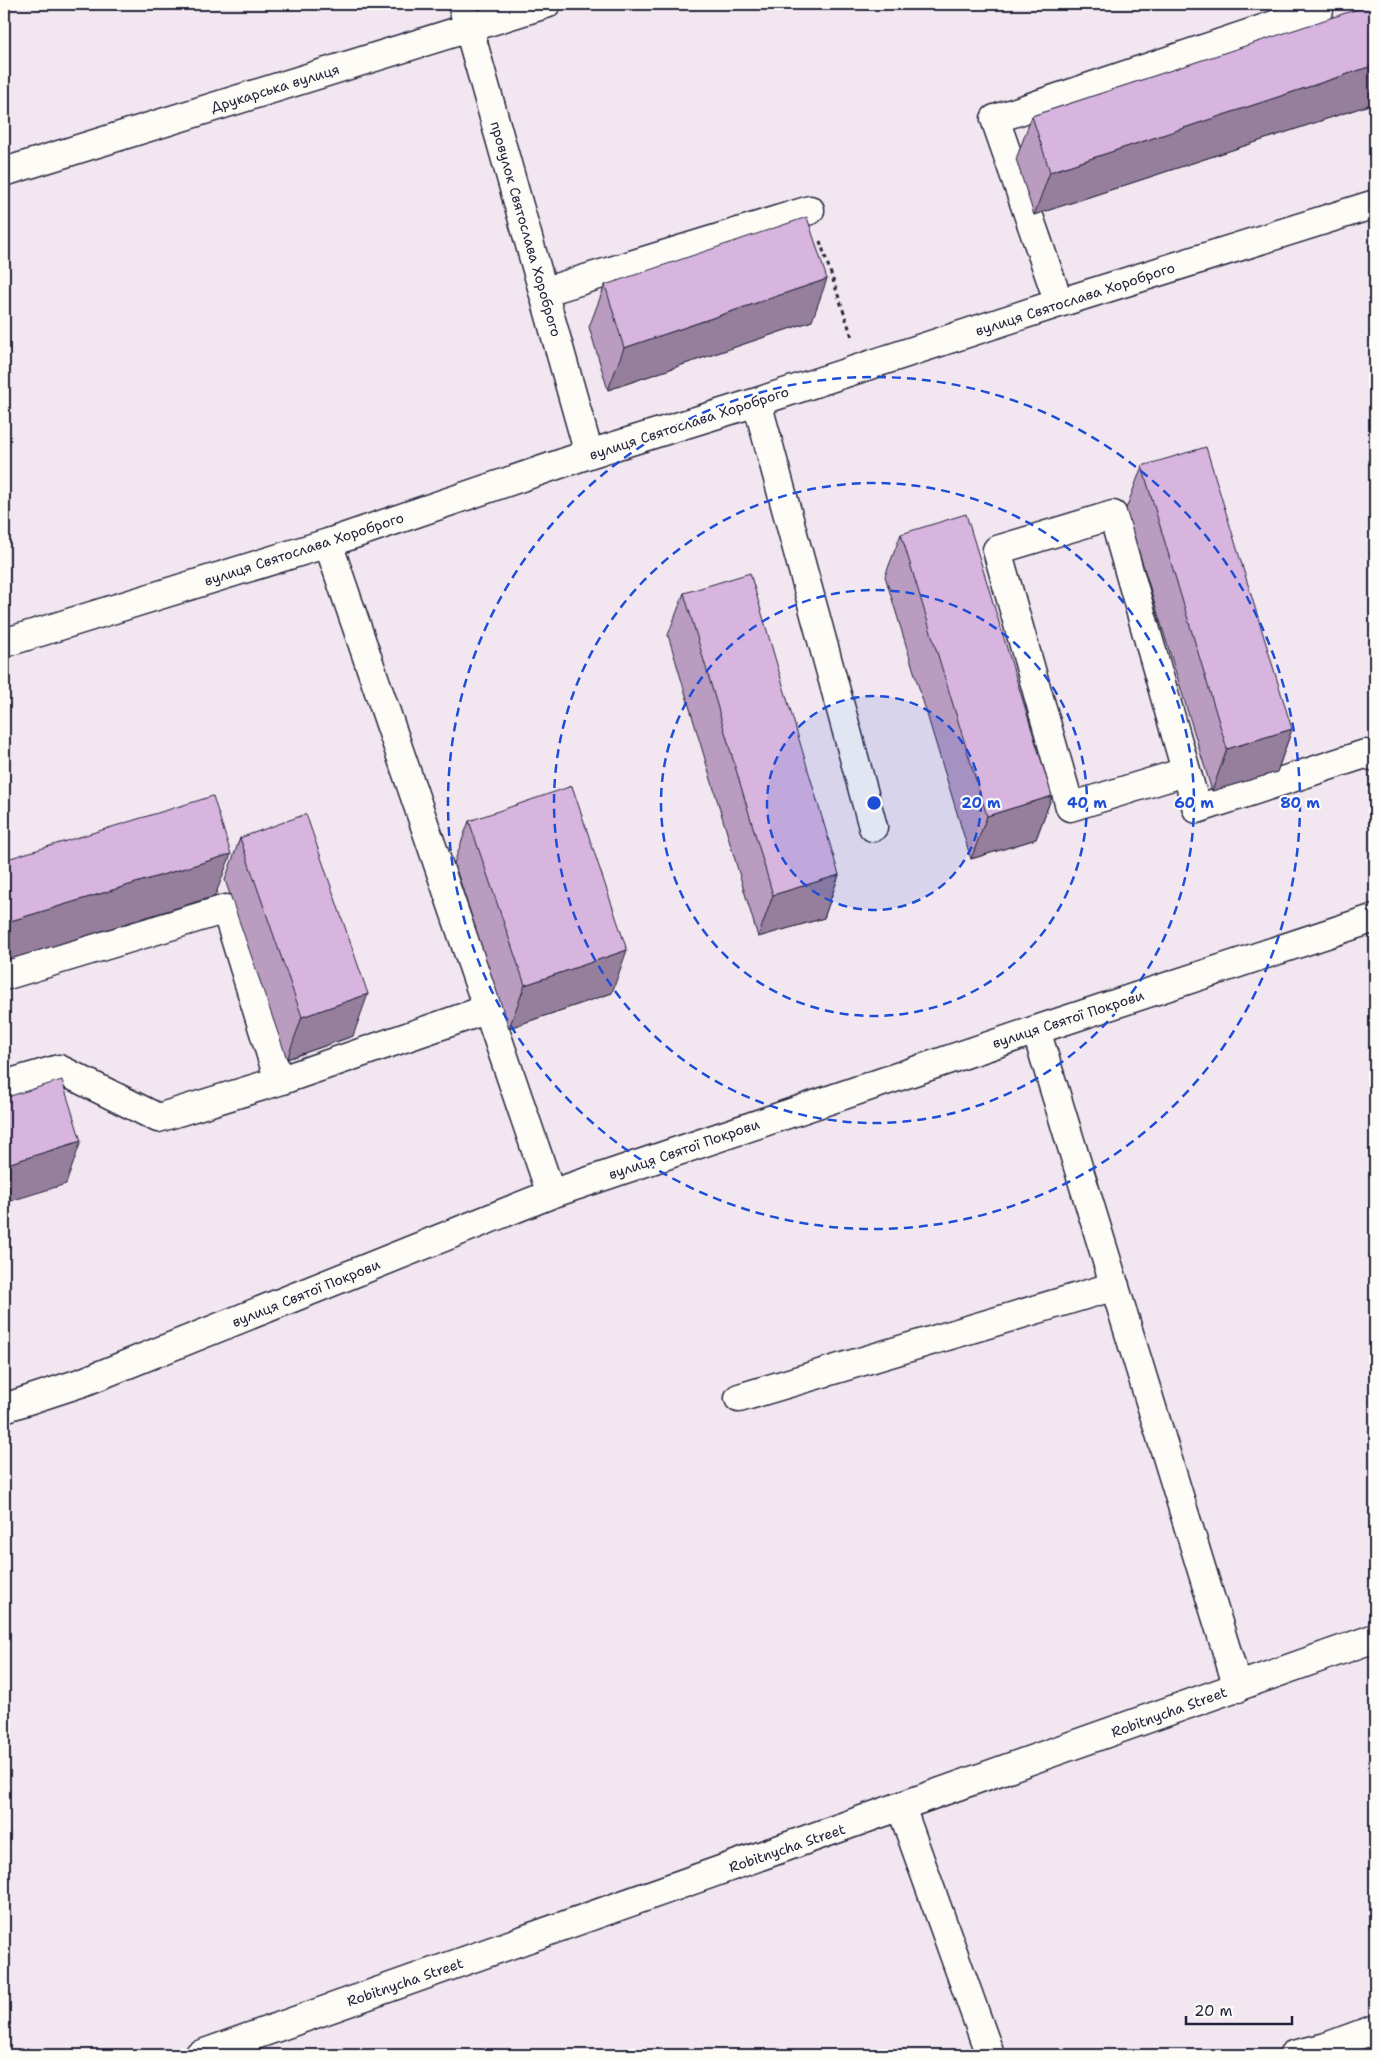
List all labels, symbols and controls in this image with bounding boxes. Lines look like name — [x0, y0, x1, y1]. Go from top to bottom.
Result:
street label: Друкарська вулиця — [208, 60, 342, 116]
street label: провулок Святослава Хороброго — [487, 119, 565, 339]
street label: вулиця Святослава Хороброго — [973, 258, 1177, 340]
street label: вулиця Святослава Хороброго — [587, 382, 791, 464]
street label: вулиця Святослава Хороброго — [202, 508, 406, 590]
text: 20 m — [961, 793, 1001, 813]
text: 40 m — [1067, 793, 1107, 813]
text: 60 m — [1174, 793, 1214, 813]
text: 80 m — [1280, 793, 1320, 813]
centre of rings — [865, 794, 883, 812]
street label: вулиця Святої Покрови — [990, 986, 1146, 1052]
street label: вулиця Святої Покрови — [606, 1115, 762, 1183]
street label: вулиця Святої Покрови — [229, 1255, 383, 1331]
street label: Robitnycha Street — [1109, 1683, 1229, 1741]
street label: Robitnycha Street — [726, 1820, 848, 1876]
street label: Robitnycha Street — [344, 1954, 466, 2010]
scale bar — [1186, 1994, 1293, 2026]
text: 20 m — [1194, 2001, 1233, 2021]

